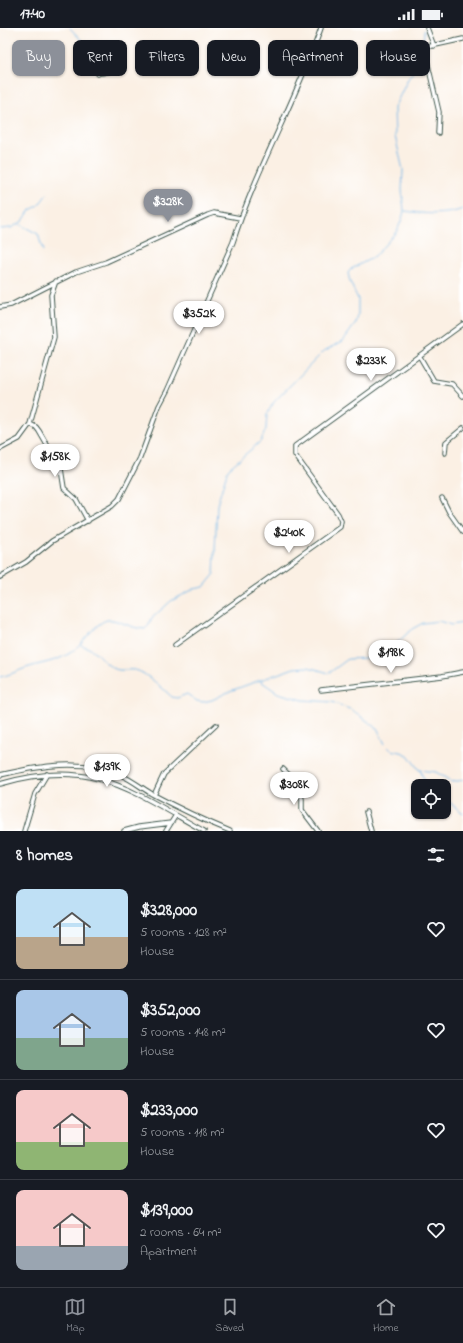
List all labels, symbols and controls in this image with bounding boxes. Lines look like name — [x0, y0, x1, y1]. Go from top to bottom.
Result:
text: 17:40 — [20, 3, 45, 25]
chip: Buy — [12, 40, 65, 76]
chip: Rent — [73, 40, 127, 76]
chip: Filters — [135, 40, 199, 76]
chip: New — [207, 40, 260, 76]
chip: Apartment — [268, 40, 358, 76]
chip: House — [366, 40, 430, 76]
pin: $328K — [140, 189, 196, 223]
text: $328K — [153, 192, 183, 211]
pin: $352K — [171, 301, 227, 335]
text: $352K — [182, 304, 216, 323]
pin: $233K — [343, 348, 399, 382]
text: $233K — [355, 351, 387, 370]
pin: $158K — [27, 444, 83, 478]
text: $158K — [40, 447, 70, 466]
pin: $240K — [261, 520, 317, 554]
text: $240K — [273, 523, 305, 542]
pin: $198K — [363, 640, 419, 674]
text: $198K — [377, 643, 405, 662]
pin: $139K — [79, 754, 135, 788]
text: $139K — [93, 757, 121, 776]
pin: $308K — [266, 772, 322, 806]
text: $308K — [279, 775, 309, 794]
map controls — [411, 779, 451, 819]
button: locate — [411, 779, 451, 819]
text: 8 homes — [16, 843, 73, 868]
icon: filters — [425, 844, 447, 866]
text: $328,000 — [140, 898, 197, 923]
icon: home — [48, 905, 96, 953]
icon: heart — [425, 918, 447, 940]
text: 5 rooms · 128 m² — [140, 923, 227, 942]
text: House — [140, 942, 174, 961]
text: $352,000 — [140, 998, 200, 1023]
icon: home — [48, 1006, 96, 1054]
icon: heart — [425, 1019, 447, 1041]
text: 5 rooms · 148 m² — [140, 1023, 226, 1042]
text: House — [140, 1042, 174, 1061]
text: $233,000 — [140, 1098, 198, 1123]
icon: home — [48, 1106, 96, 1154]
icon: heart — [425, 1119, 447, 1141]
text: 5 rooms · 118 m² — [140, 1123, 225, 1142]
text: House — [140, 1142, 174, 1161]
text: $139,000 — [140, 1198, 193, 1223]
icon: home — [48, 1206, 96, 1254]
icon: heart — [425, 1219, 447, 1241]
text: 2 rooms · 64 m² — [140, 1223, 222, 1242]
text: Apartment — [140, 1242, 197, 1261]
tab: Map — [64, 1296, 86, 1336]
tab: Saved — [215, 1296, 244, 1336]
tab: Home — [373, 1296, 399, 1336]

